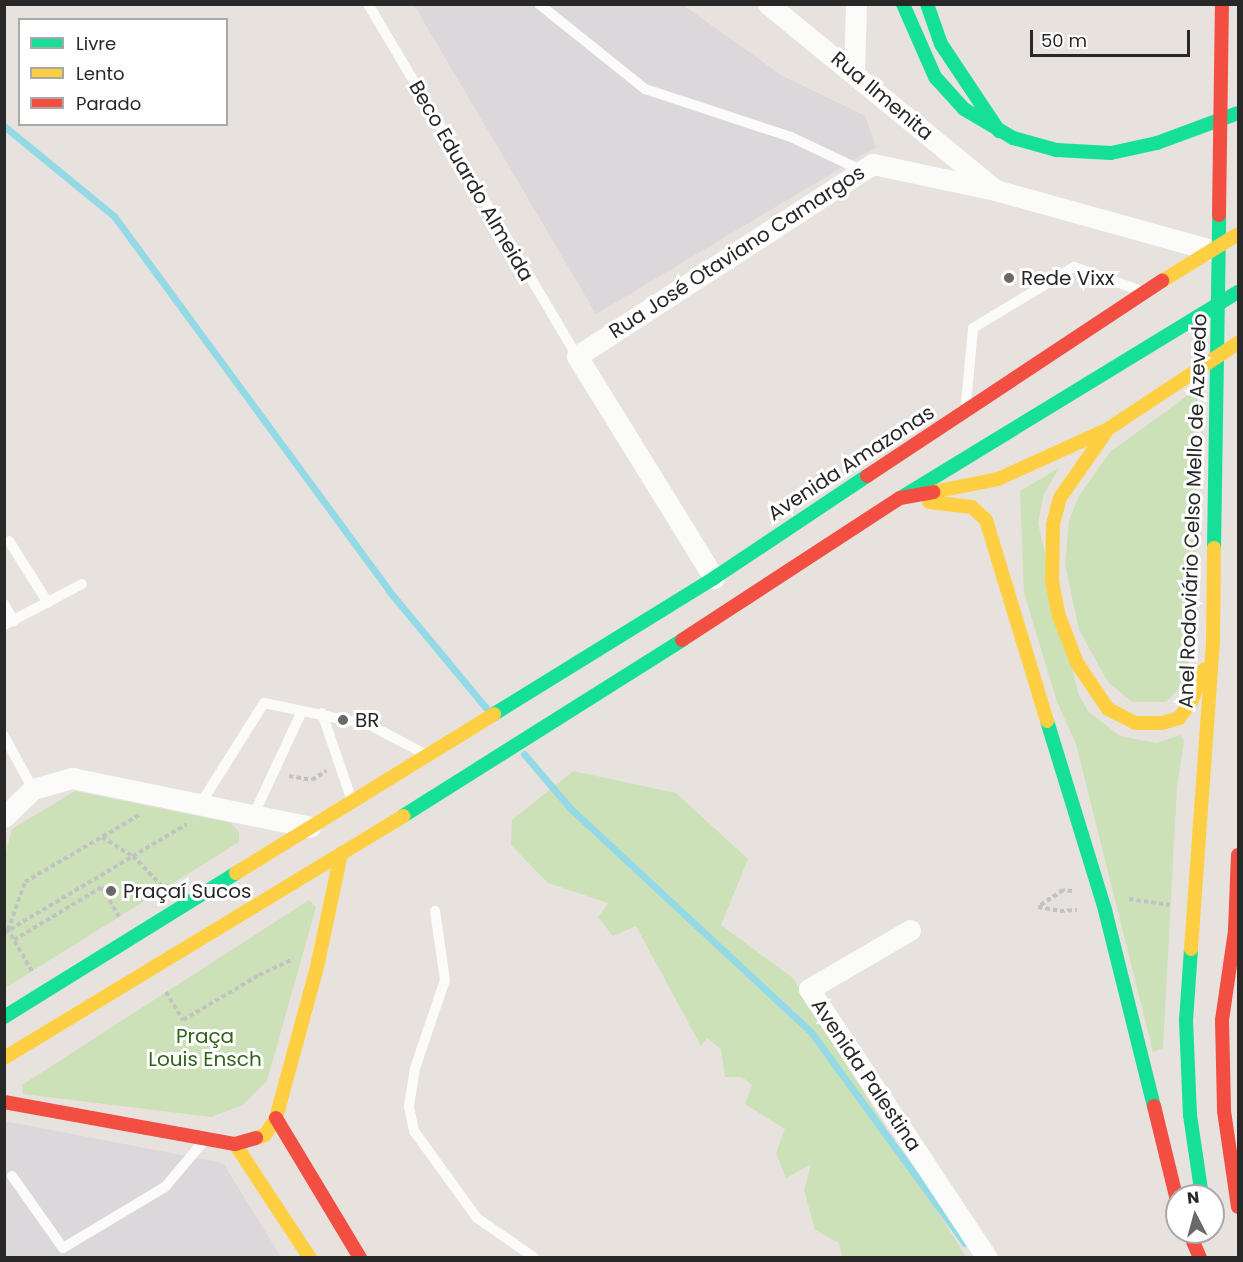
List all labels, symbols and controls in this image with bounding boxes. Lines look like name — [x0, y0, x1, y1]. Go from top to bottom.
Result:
legend — [18, 18, 228, 126]
scale bar — [1033, 18, 1194, 56]
text: 50 m — [1041, 28, 1087, 53]
text: Livre — [76, 31, 116, 56]
street label: Rua Ilmenita — [826, 47, 938, 145]
text: Lento — [76, 61, 125, 86]
street label: Beco Eduardo Almeida — [404, 76, 538, 286]
text: Parado — [76, 91, 141, 116]
street label: Rua José Otaviano Camargos — [605, 160, 869, 344]
place label: Rede Vixx — [1021, 266, 1114, 290]
marker: Rede Vixx — [1002, 271, 1016, 285]
street label: Anel Rodoviário Celso Mello de Azevedo — [1174, 313, 1212, 709]
street label: Avenida Amazonas — [763, 400, 939, 526]
place label: BR — [355, 708, 379, 732]
marker: BR — [336, 713, 350, 727]
place label: Praçaí Sucos — [123, 879, 251, 903]
marker: Praçaí Sucos — [104, 884, 118, 898]
street label: Avenida Palestina — [806, 994, 926, 1156]
park label: Praça Louis Ensch — [148, 1025, 262, 1072]
north arrow — [1165, 1184, 1225, 1244]
text: N — [1186, 1186, 1200, 1210]

